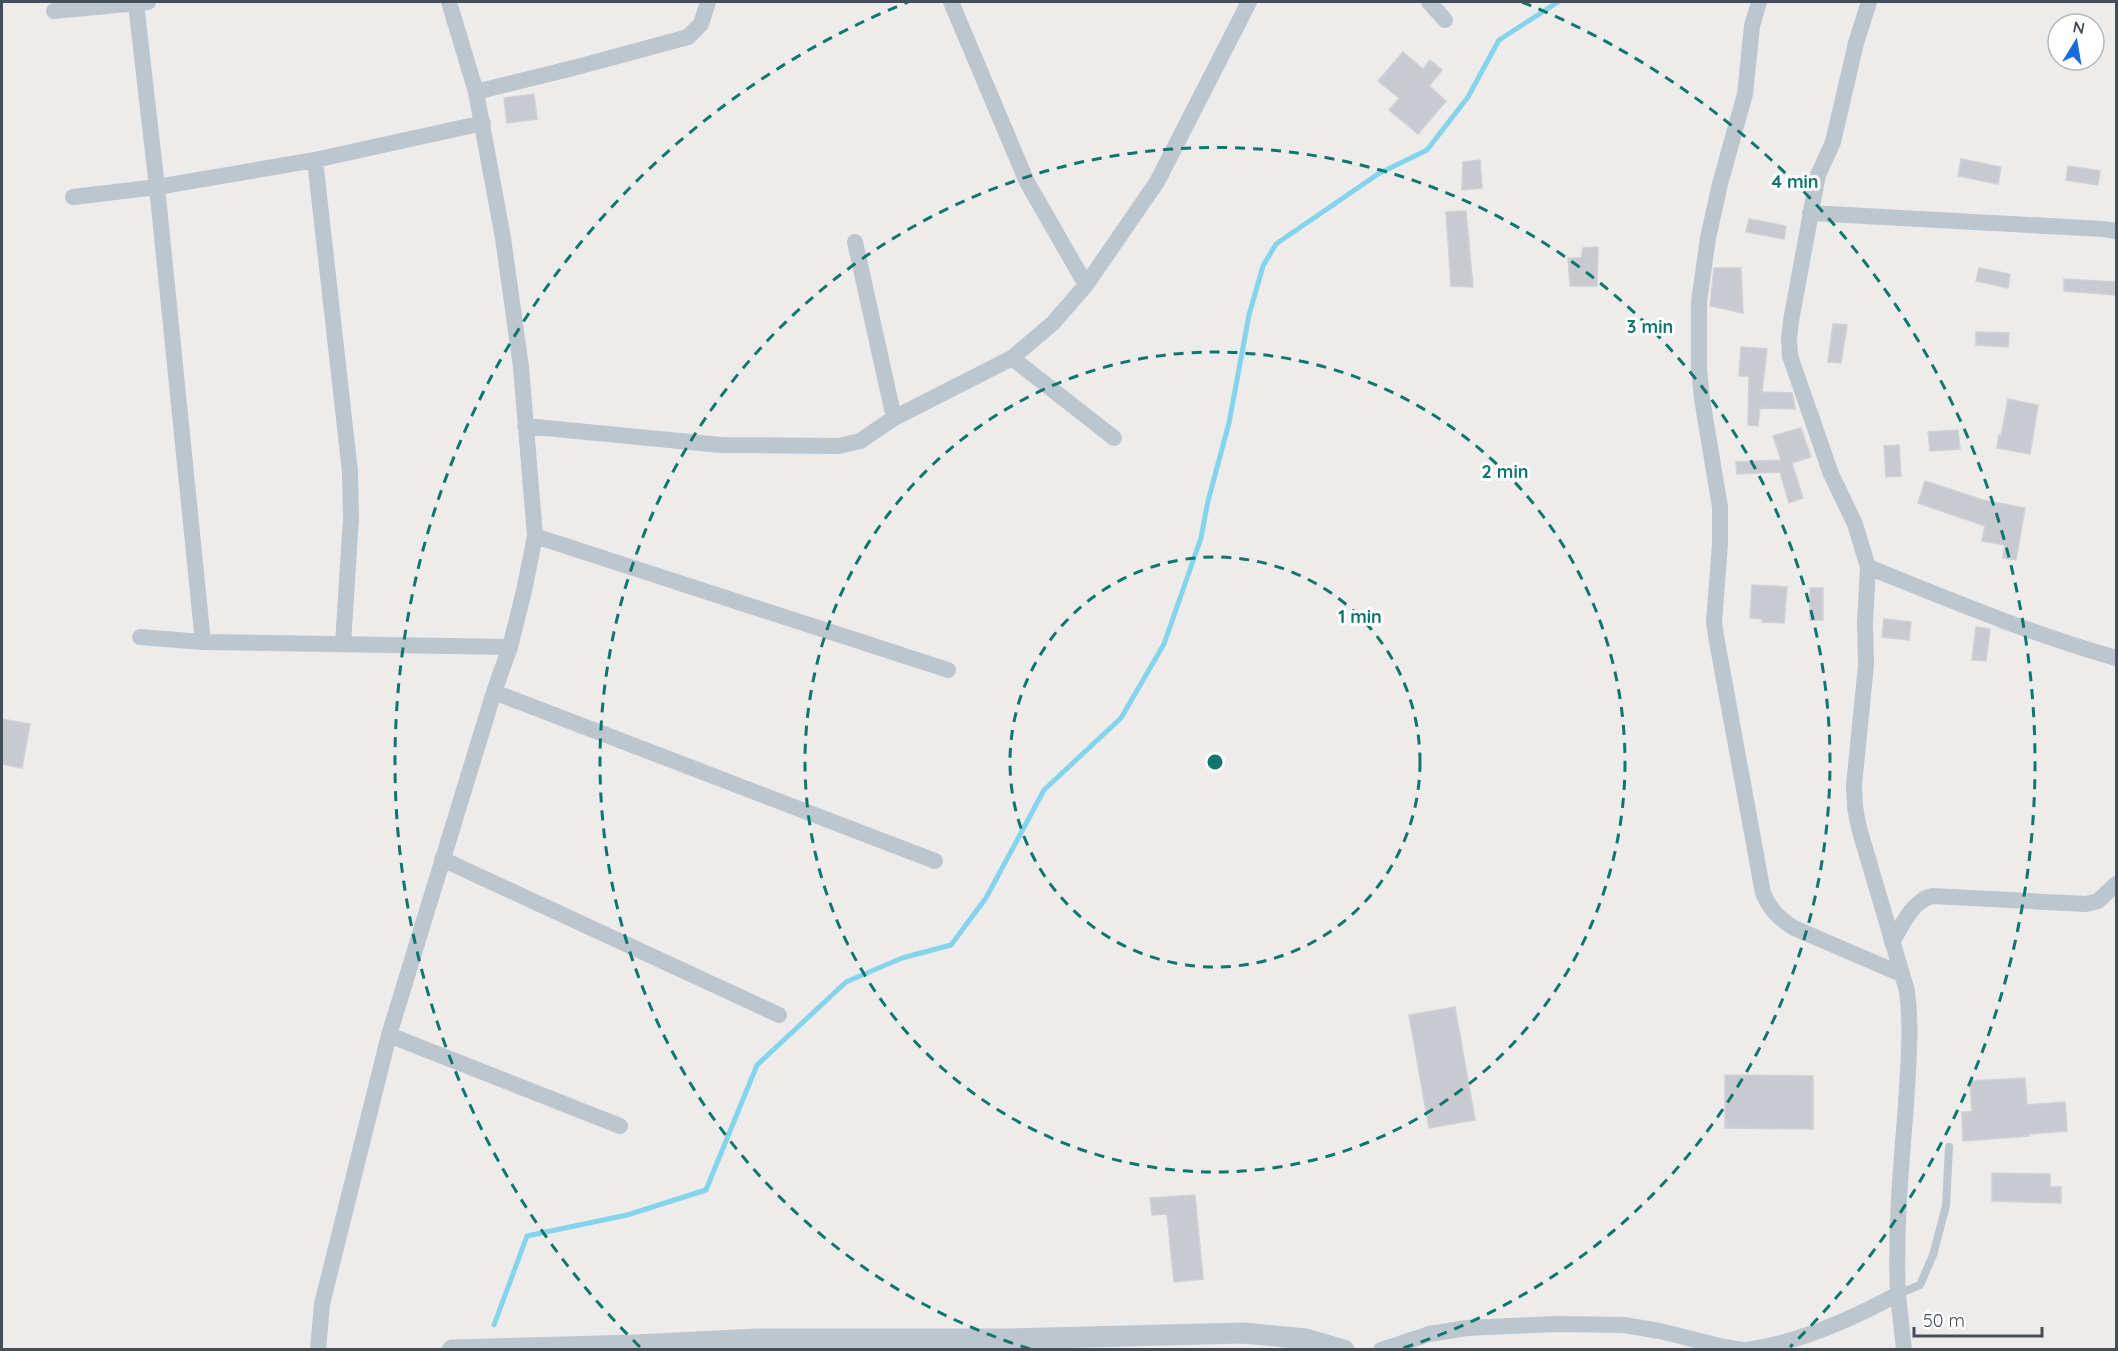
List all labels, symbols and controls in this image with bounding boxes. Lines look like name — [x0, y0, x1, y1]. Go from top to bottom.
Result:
north arrow — [2046, 12, 2106, 72]
text: N — [2071, 16, 2087, 38]
text: 4 min — [1771, 170, 1819, 193]
text: 3 min — [1627, 315, 1673, 338]
text: 2 min — [1482, 460, 1528, 483]
text: 1 min — [1338, 605, 1382, 628]
centre of rings — [1205, 752, 1225, 772]
scale bar — [1914, 1300, 2042, 1338]
text: 50 m — [1923, 1309, 1965, 1332]

